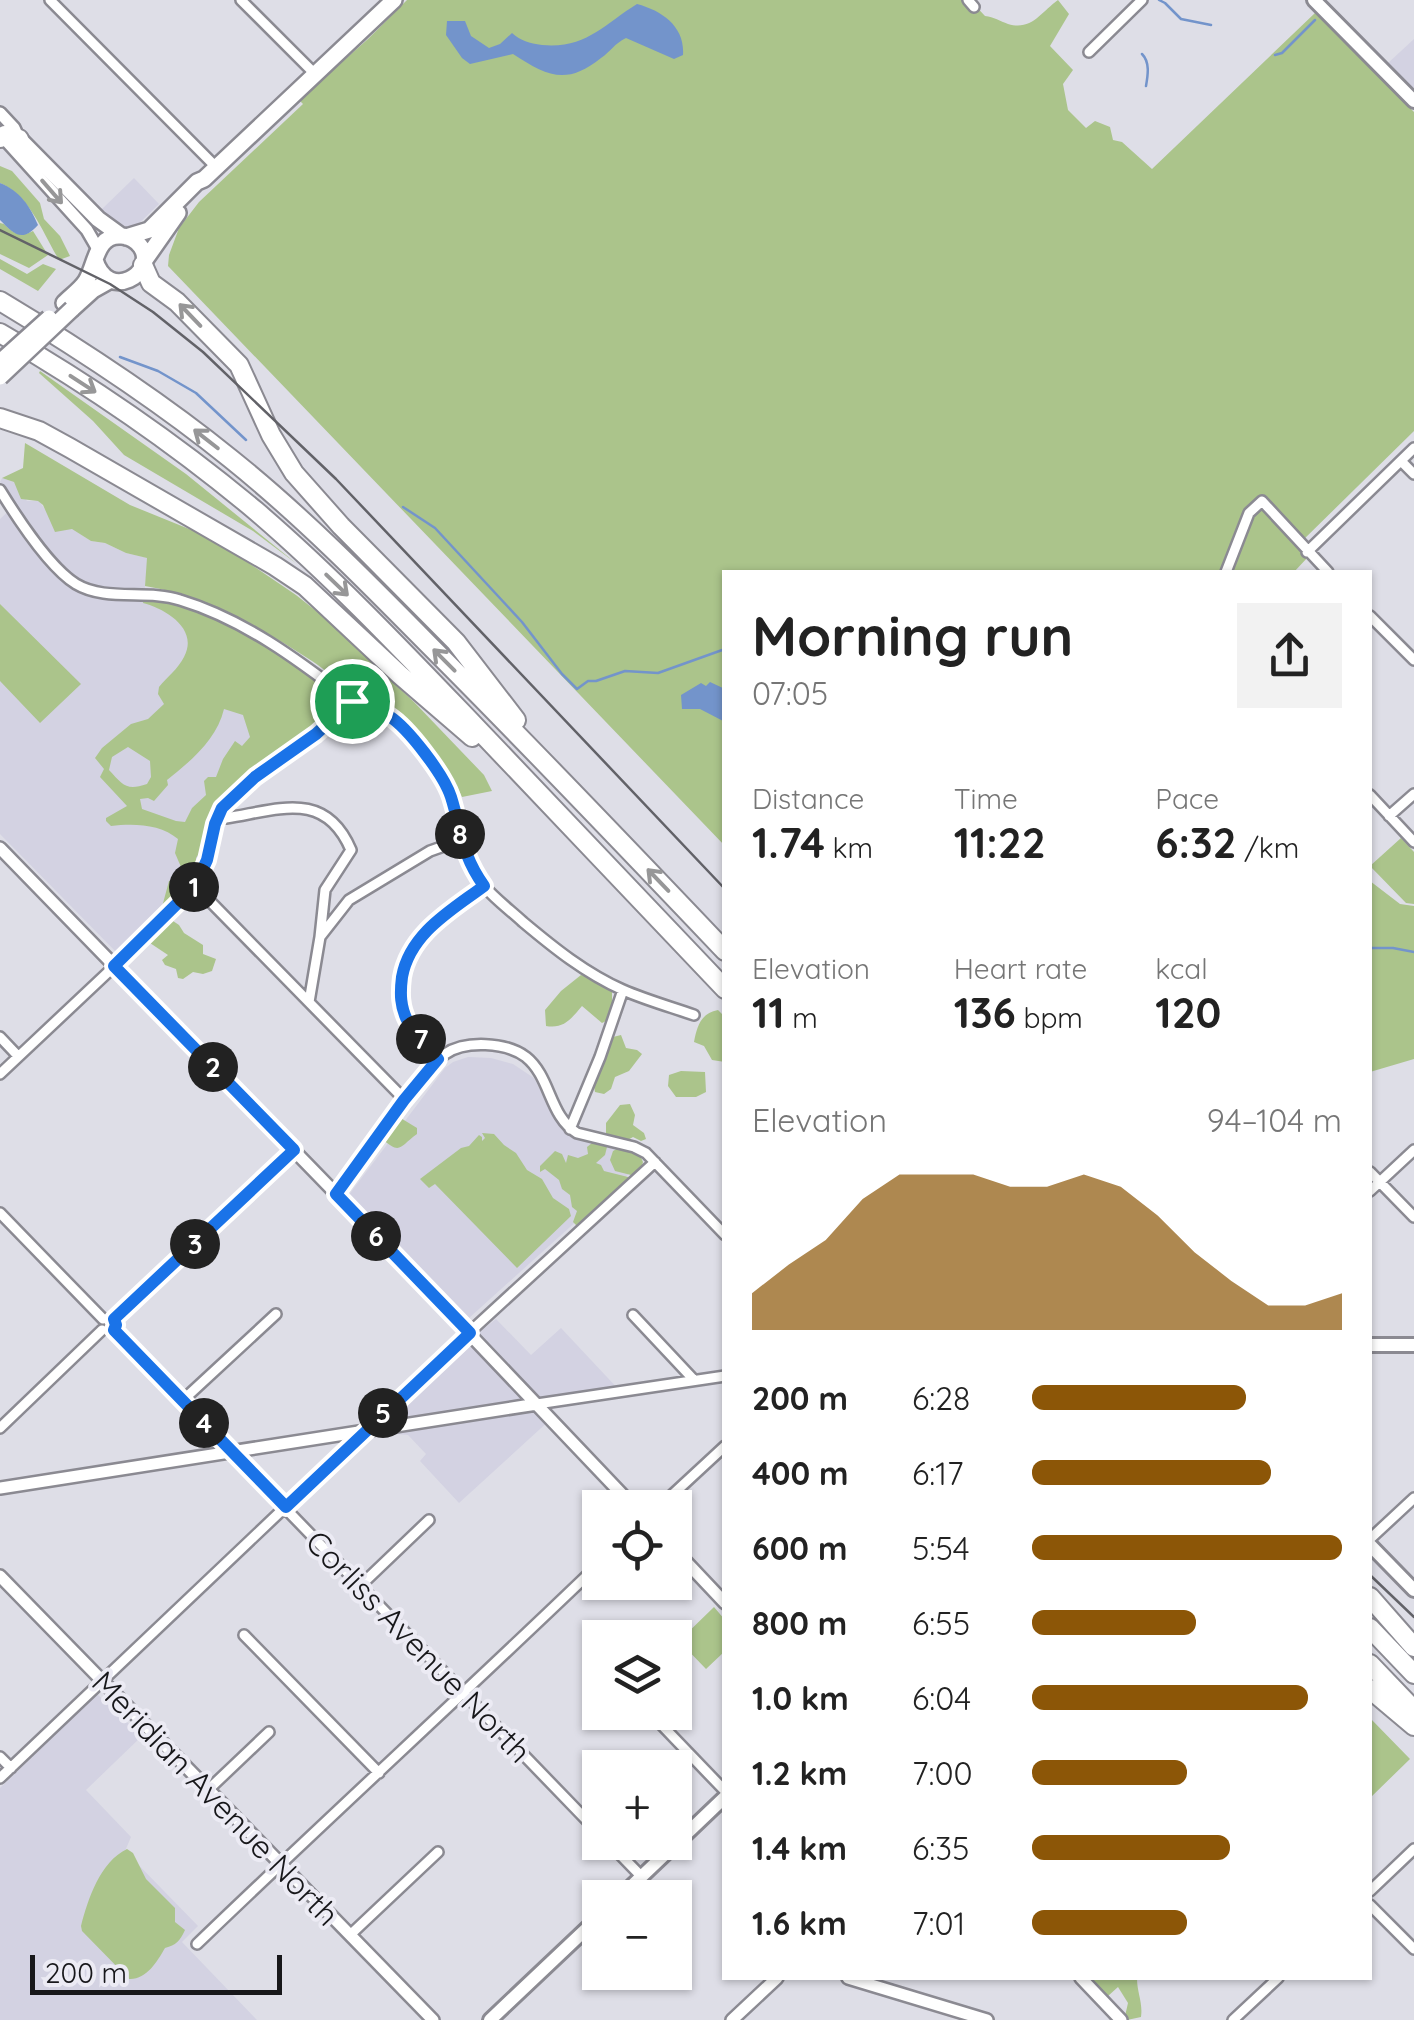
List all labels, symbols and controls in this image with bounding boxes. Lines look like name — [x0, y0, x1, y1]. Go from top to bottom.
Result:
one-way arrow — [40, 179, 63, 204]
one-way arrow — [178, 304, 202, 328]
one-way arrow — [68, 373, 97, 394]
one-way arrow — [193, 429, 220, 450]
one-way arrow — [325, 573, 349, 597]
text: Morning run — [752, 601, 1073, 670]
button: share — [1237, 603, 1342, 708]
one-way arrow — [432, 648, 456, 672]
pin — [310, 659, 395, 744]
text: 07:05 — [752, 673, 828, 713]
icon: arrive — [325, 674, 380, 729]
text: Distance — [752, 781, 864, 816]
text: Time — [954, 781, 1018, 816]
text: Pace — [1155, 781, 1219, 816]
pin: 8 — [435, 809, 485, 859]
text: 8 — [452, 816, 468, 851]
text: 1.74 — [752, 816, 825, 869]
text: 11:22 — [954, 816, 1046, 869]
text: 6:32 — [1155, 816, 1236, 869]
text: km — [825, 830, 873, 865]
text: /km — [1236, 830, 1299, 865]
pin: 1 — [169, 862, 219, 912]
one-way arrow — [647, 868, 670, 893]
text: 1 — [189, 869, 199, 904]
text: Elevation — [752, 951, 870, 986]
text: Heart rate — [954, 951, 1087, 986]
text: kcal — [1155, 951, 1208, 986]
text: 11 — [752, 986, 785, 1039]
text: 136 — [954, 986, 1016, 1039]
text: 120 — [1155, 986, 1221, 1039]
text: m — [785, 1000, 818, 1035]
text: bpm — [1016, 1000, 1083, 1035]
pin: 7 — [396, 1014, 446, 1064]
text: 7 — [413, 1021, 429, 1056]
pin: 2 — [188, 1042, 238, 1092]
text: 2 — [205, 1049, 221, 1084]
text: Elevation — [752, 1100, 887, 1140]
text: 94–104 m — [1207, 1100, 1342, 1140]
pin: 6 — [351, 1211, 401, 1261]
text: 6 — [368, 1218, 384, 1253]
pin: 3 — [170, 1219, 220, 1269]
text: 3 — [187, 1226, 203, 1261]
text: 200 m — [752, 1378, 848, 1418]
text: 6:28 — [912, 1378, 970, 1418]
pin: 5 — [358, 1388, 408, 1438]
text: 5 — [375, 1395, 391, 1430]
pin: 4 — [179, 1398, 229, 1448]
text: 4 — [196, 1405, 212, 1440]
text: 400 m — [752, 1453, 849, 1493]
text: 6:17 — [912, 1453, 963, 1493]
map controls — [582, 1490, 692, 1990]
button: locate — [582, 1490, 692, 1600]
street label: Corliss Avenue North — [298, 1521, 540, 1771]
text: 600 m — [752, 1528, 847, 1568]
text: 5:54 — [912, 1528, 970, 1568]
text: 800 m — [752, 1603, 847, 1643]
text: 6:55 — [912, 1603, 970, 1643]
button: layers — [582, 1620, 692, 1730]
street label: Meridian Avenue North — [84, 1662, 348, 1934]
text: 1.0 km — [752, 1678, 849, 1718]
text: 6:04 — [912, 1678, 971, 1718]
button: + — [582, 1750, 692, 1860]
text: 1.2 km — [752, 1753, 847, 1793]
text: 7:00 — [912, 1753, 972, 1793]
text: 1.4 km — [752, 1828, 847, 1868]
text: 6:35 — [912, 1828, 969, 1868]
button: − — [582, 1880, 692, 1990]
text: 1.6 km — [752, 1903, 847, 1943]
text: 7:01 — [912, 1903, 965, 1943]
scale bar — [30, 1950, 282, 1994]
text: 200 m — [45, 1955, 127, 1990]

